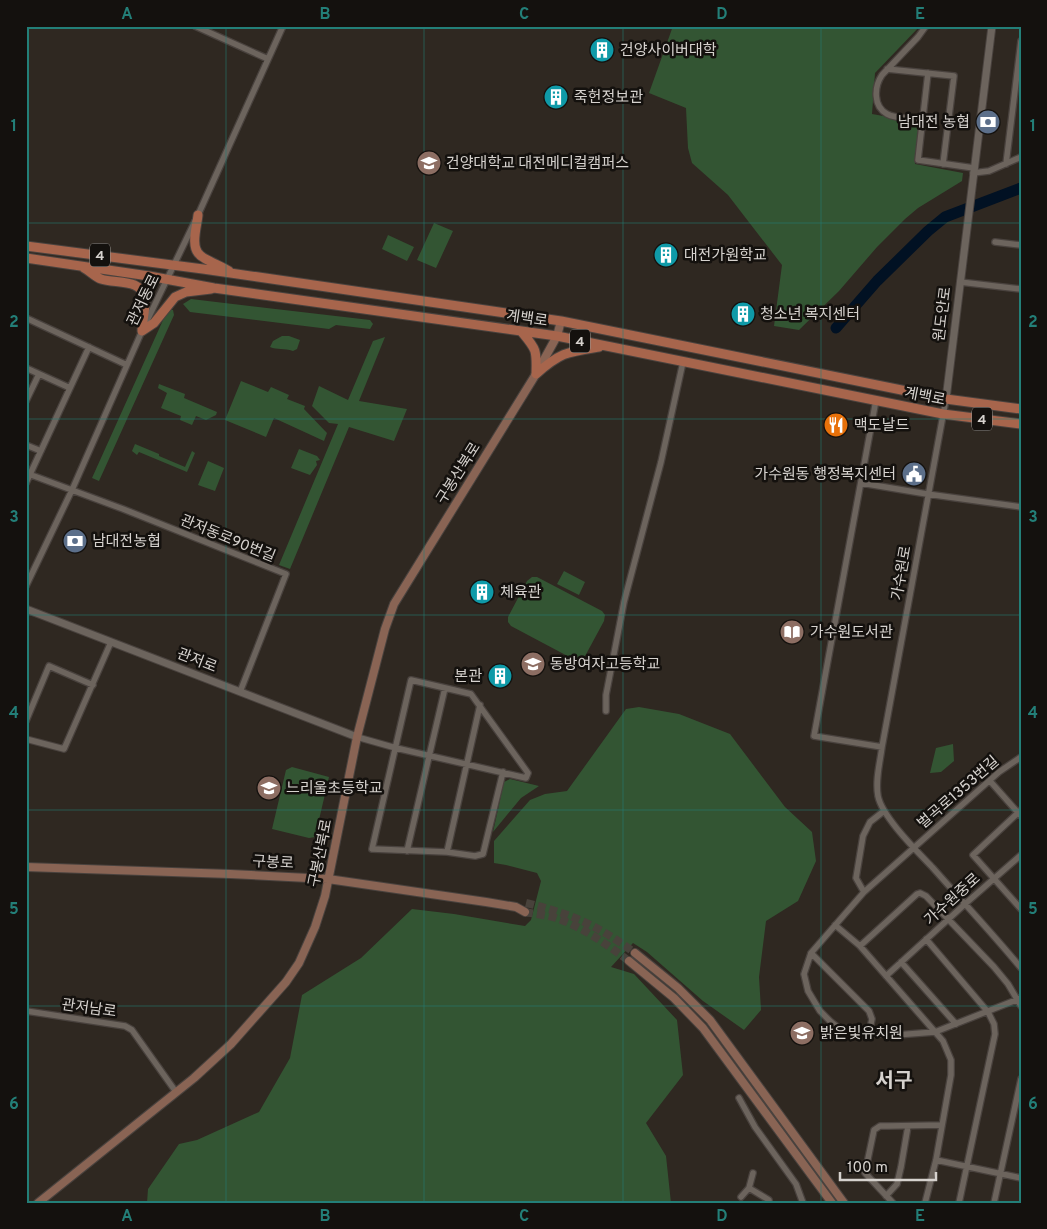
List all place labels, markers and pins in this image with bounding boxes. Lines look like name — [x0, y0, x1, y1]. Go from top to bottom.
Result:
building icon: 건양사이버대학 — [589, 37, 615, 63]
place label: 건양사이버대학 — [620, 41, 717, 61]
building icon: 죽헌정보관 — [543, 84, 569, 110]
place label: 죽헌정보관 — [574, 88, 643, 108]
bank icon: 남대전 농협 — [975, 109, 1001, 135]
place label: 남대전 농협 — [897, 114, 970, 133]
school or university icon: 건양대학교 대전메디컬캠퍼스 — [416, 150, 442, 176]
place label: 건양대학교 대전메디컬캠퍼스 — [446, 154, 629, 174]
building icon: 대전가원학교 — [653, 242, 679, 268]
place label: 대전가원학교 — [684, 246, 767, 266]
building icon: 청소년 복지센터 — [730, 301, 756, 327]
place label: 청소년 복지센터 — [760, 306, 860, 325]
restaurant icon: 맥도날드 — [823, 412, 849, 438]
place label: 맥도날드 — [854, 417, 909, 436]
public building icon: 가수원동 행정복지센터 — [901, 461, 927, 487]
place label: 가수원동 행정복지센터 — [754, 466, 896, 485]
bank icon: 남대전농협 — [62, 528, 88, 554]
place label: 남대전농협 — [92, 533, 161, 552]
building icon: 체육관 — [469, 579, 495, 605]
place label: 체육관 — [500, 584, 542, 603]
library icon: 가수원도서관 — [779, 619, 805, 645]
place label: 가수원도서관 — [810, 624, 893, 643]
school or university icon: 동방여자고등학교 — [520, 651, 546, 677]
place label: 동방여자고등학교 — [550, 655, 660, 675]
building icon: 본관 — [487, 663, 513, 689]
place label: 본관 — [454, 668, 482, 687]
school or university icon: 느리울초등학교 — [256, 775, 282, 801]
place label: 느리울초등학교 — [286, 779, 383, 799]
school or university icon: 밝은빛유치원 — [789, 1020, 815, 1046]
place label: 밝은빛유치원 — [820, 1025, 903, 1044]

